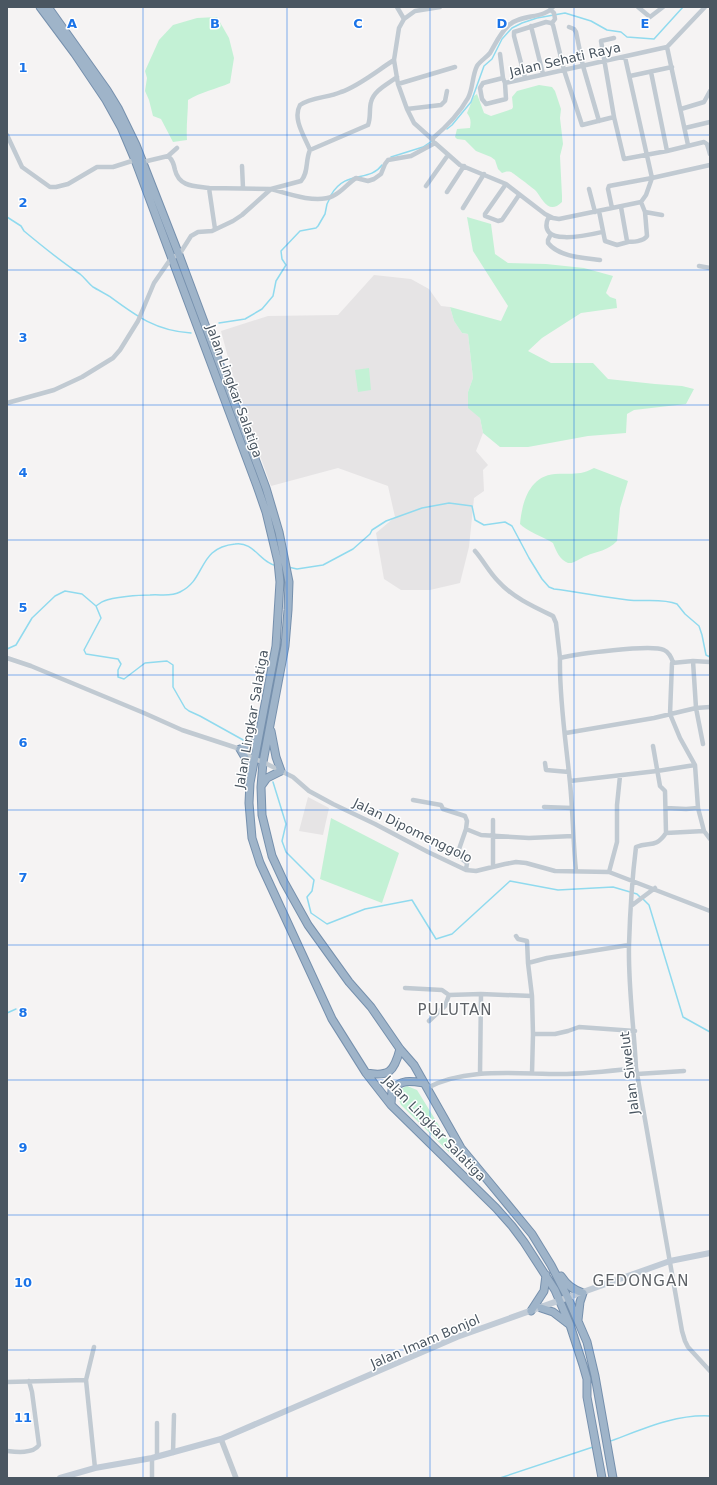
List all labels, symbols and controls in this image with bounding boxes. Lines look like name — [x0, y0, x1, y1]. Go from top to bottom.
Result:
text: A — [67, 16, 77, 31]
text: B — [210, 16, 220, 31]
text: C — [353, 16, 363, 31]
text: D — [497, 16, 508, 31]
text: E — [641, 16, 649, 31]
street label: Jalan Sehati Raya — [507, 39, 622, 80]
text: 1 — [18, 60, 28, 75]
text: 2 — [18, 195, 28, 210]
street label: Jalan Lingkar Salatiga — [203, 322, 266, 460]
text: 3 — [18, 330, 28, 345]
text: 4 — [18, 465, 28, 480]
text: 5 — [18, 600, 28, 615]
street label: Jalan Lingkar Salatiga — [232, 649, 271, 791]
text: 6 — [18, 735, 28, 750]
street label: Jalan Dipomenggolo — [350, 795, 475, 866]
text: 7 — [18, 870, 28, 885]
district label: PULUTAN — [417, 1001, 493, 1019]
text: 8 — [18, 1005, 28, 1020]
street label: Jalan Siwelut — [617, 1031, 642, 1116]
street label: Jalan Lingkar Salatiga — [380, 1072, 489, 1184]
text: 9 — [18, 1140, 28, 1155]
district label: GEDONGAN — [593, 1272, 689, 1290]
text: 10 — [14, 1275, 32, 1290]
street label: Jalan Imam Bonjol — [367, 1312, 482, 1372]
text: 11 — [14, 1410, 32, 1425]

